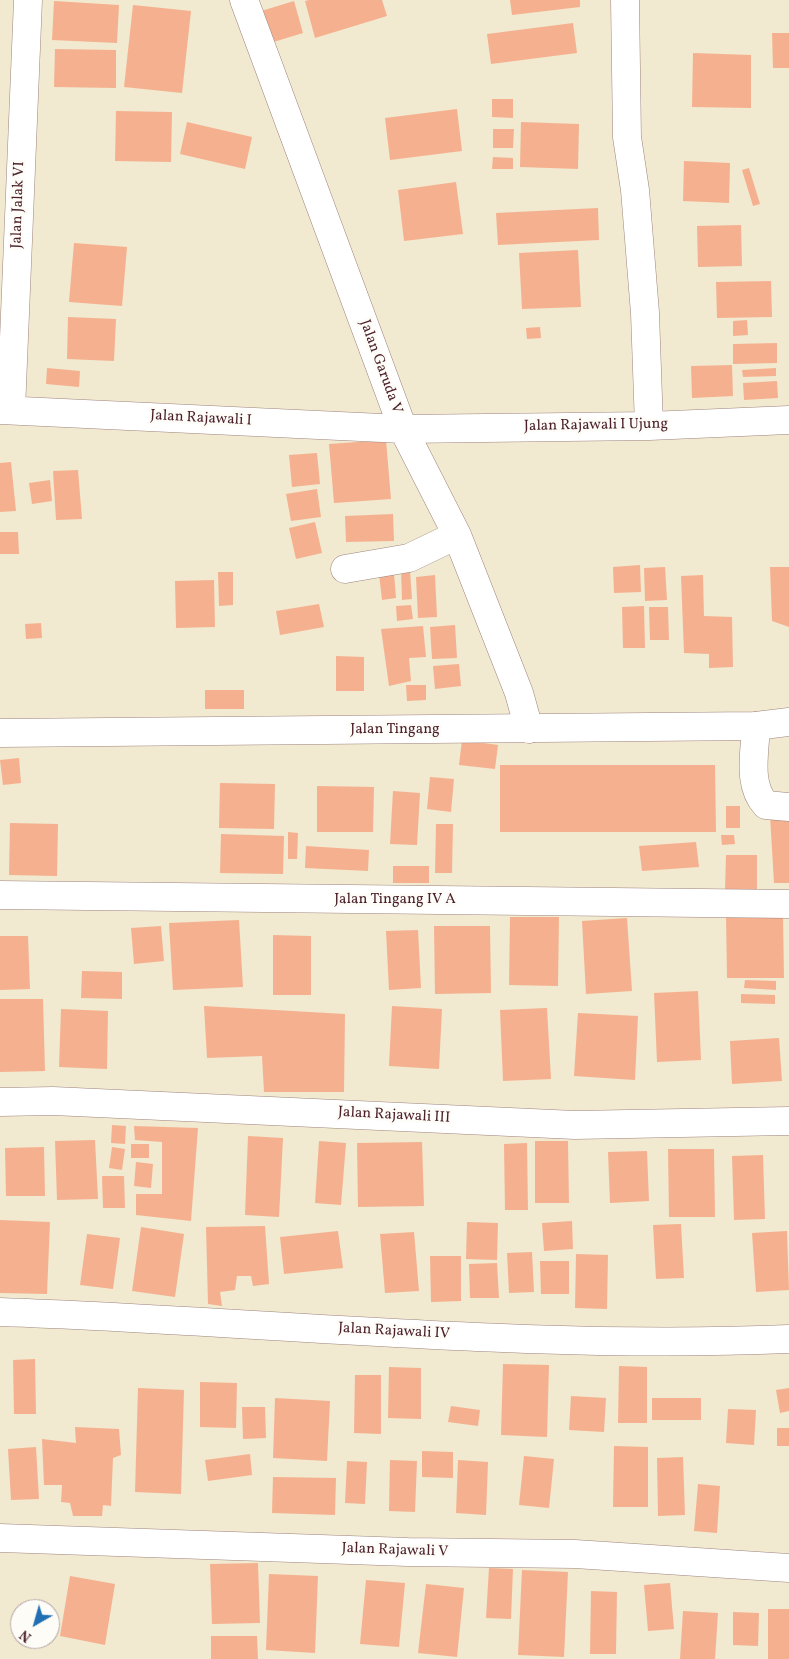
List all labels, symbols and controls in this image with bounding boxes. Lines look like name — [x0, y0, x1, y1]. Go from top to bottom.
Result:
street label: Jalan Jalak VI — [8, 161, 30, 249]
street label: Jalan Garuda V — [355, 318, 405, 416]
street label: Jalan Rajawali I — [150, 407, 252, 431]
street label: Jalan Rajawali I Ujung — [524, 416, 668, 436]
street label: Jalan Tingang — [350, 721, 440, 739]
street label: Jalan Tingang IV A — [334, 891, 456, 909]
street label: Jalan Rajawali III — [337, 1104, 451, 1128]
street label: Jalan Rajawali IV — [338, 1320, 450, 1344]
street label: Jalan Rajawali V — [341, 1540, 449, 1562]
north arrow — [10, 1599, 60, 1649]
text: N — [16, 1625, 36, 1646]

